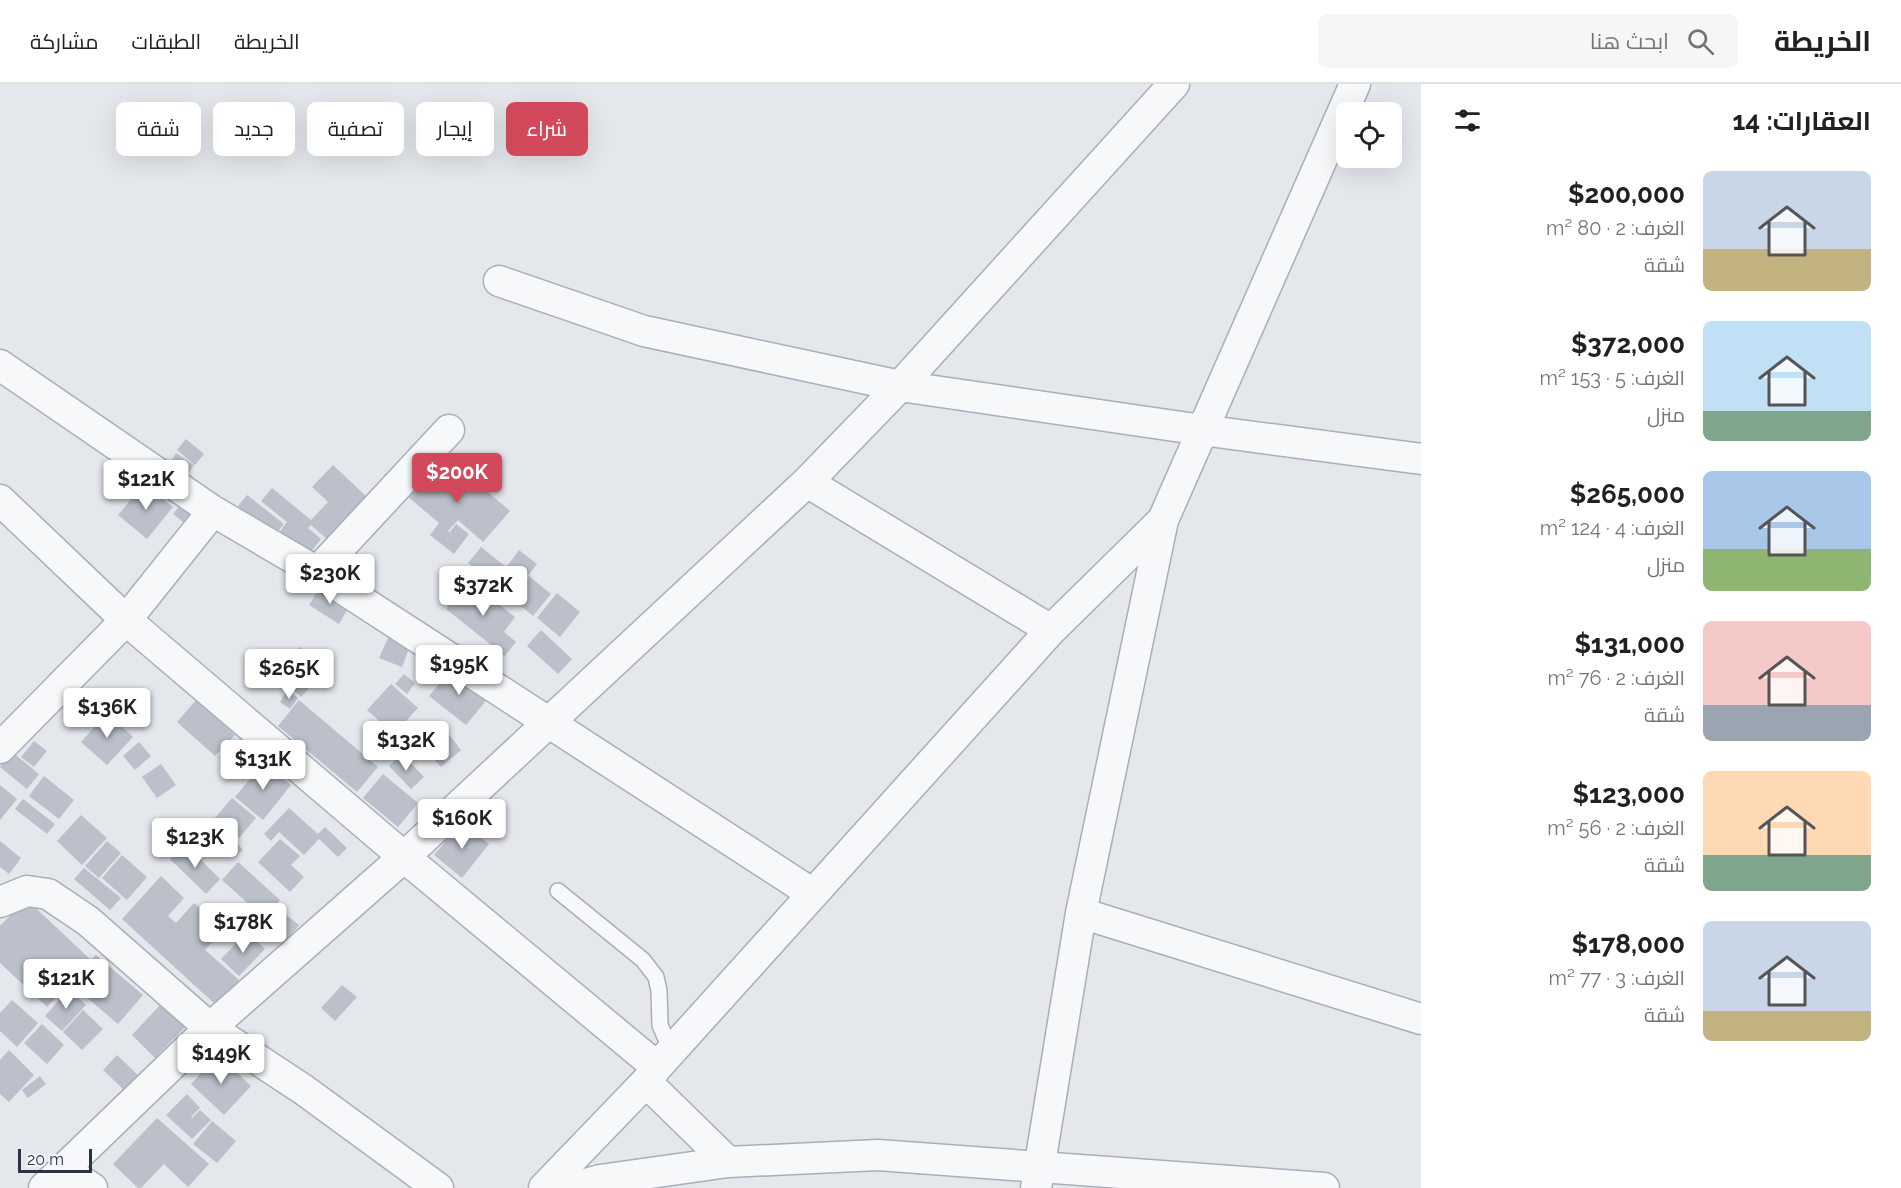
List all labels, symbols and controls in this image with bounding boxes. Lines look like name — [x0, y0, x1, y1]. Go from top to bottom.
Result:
search box — [1318, 14, 1738, 68]
icon: search — [1684, 25, 1717, 58]
text: الخريطة — [1774, 25, 1871, 58]
text: ابحث هنا — [1590, 28, 1669, 54]
text: مشاركة — [30, 29, 99, 54]
text: الطبقات — [132, 29, 201, 54]
text: الخريطة — [234, 29, 300, 54]
chip: شقة — [116, 102, 201, 156]
chip: جديد — [213, 102, 295, 156]
chip: تصفية — [307, 102, 404, 156]
chip: إيجار — [416, 102, 494, 156]
chip: شراء — [506, 102, 588, 156]
map controls — [1336, 102, 1402, 168]
button: locate — [1336, 102, 1402, 168]
icon: filters — [1451, 104, 1484, 137]
text: العقارات: 14 — [1733, 106, 1871, 136]
text: $200,000 — [1568, 179, 1685, 209]
icon: home — [1751, 195, 1823, 267]
text: الغرف: 2 · 80 m² — [1546, 216, 1685, 240]
text: شقة — [1644, 253, 1685, 277]
text: $372,000 — [1571, 329, 1685, 359]
icon: home — [1751, 345, 1823, 417]
text: الغرف: 5 · 153 m² — [1540, 366, 1685, 390]
text: منزل — [1647, 403, 1685, 427]
pin: $200K — [415, 453, 499, 504]
pin: $121K — [104, 460, 188, 511]
text: $200K — [426, 460, 488, 484]
text: $121K — [117, 467, 175, 491]
text: $265,000 — [1570, 479, 1685, 509]
icon: home — [1751, 495, 1823, 567]
text: الغرف: 4 · 124 m² — [1540, 516, 1685, 540]
text: منزل — [1647, 553, 1685, 577]
pin: $230K — [288, 554, 372, 605]
text: $230K — [300, 561, 360, 585]
pin: $372K — [441, 566, 525, 617]
text: $372K — [453, 573, 513, 597]
text: $131,000 — [1574, 629, 1685, 659]
pin: $195K — [417, 645, 501, 696]
icon: home — [1751, 645, 1823, 717]
pin: $265K — [247, 649, 331, 700]
text: $195K — [430, 652, 488, 676]
text: $265K — [259, 656, 319, 680]
text: الغرف: 2 · 76 m² — [1547, 666, 1685, 690]
pin: $136K — [65, 688, 149, 739]
text: $136K — [77, 695, 137, 719]
text: شقة — [1644, 703, 1685, 727]
pin: $132K — [364, 721, 448, 772]
text: $132K — [377, 728, 435, 752]
pin: $131K — [221, 740, 305, 791]
text: $131K — [235, 747, 291, 771]
text: $123,000 — [1573, 779, 1685, 809]
icon: home — [1751, 795, 1823, 867]
pin: $160K — [420, 799, 504, 850]
text: $160K — [432, 806, 492, 830]
text: الغرف: 2 · 56 m² — [1547, 816, 1685, 840]
pin: $123K — [153, 818, 237, 869]
text: $123K — [166, 825, 224, 849]
text: شقة — [1644, 853, 1685, 877]
pin: $178K — [201, 903, 285, 954]
text: $178K — [213, 910, 273, 934]
text: $178,000 — [1571, 929, 1685, 959]
icon: home — [1751, 945, 1823, 1017]
pin: $121K — [24, 959, 108, 1010]
text: $121K — [37, 966, 95, 990]
text: الغرف: 3 · 77 m² — [1549, 966, 1685, 990]
text: شقة — [1644, 1003, 1685, 1027]
pin: $149K — [179, 1034, 263, 1085]
text: $149K — [191, 1041, 251, 1065]
scale bar — [18, 1146, 92, 1174]
text: 20 m — [27, 1150, 64, 1169]

